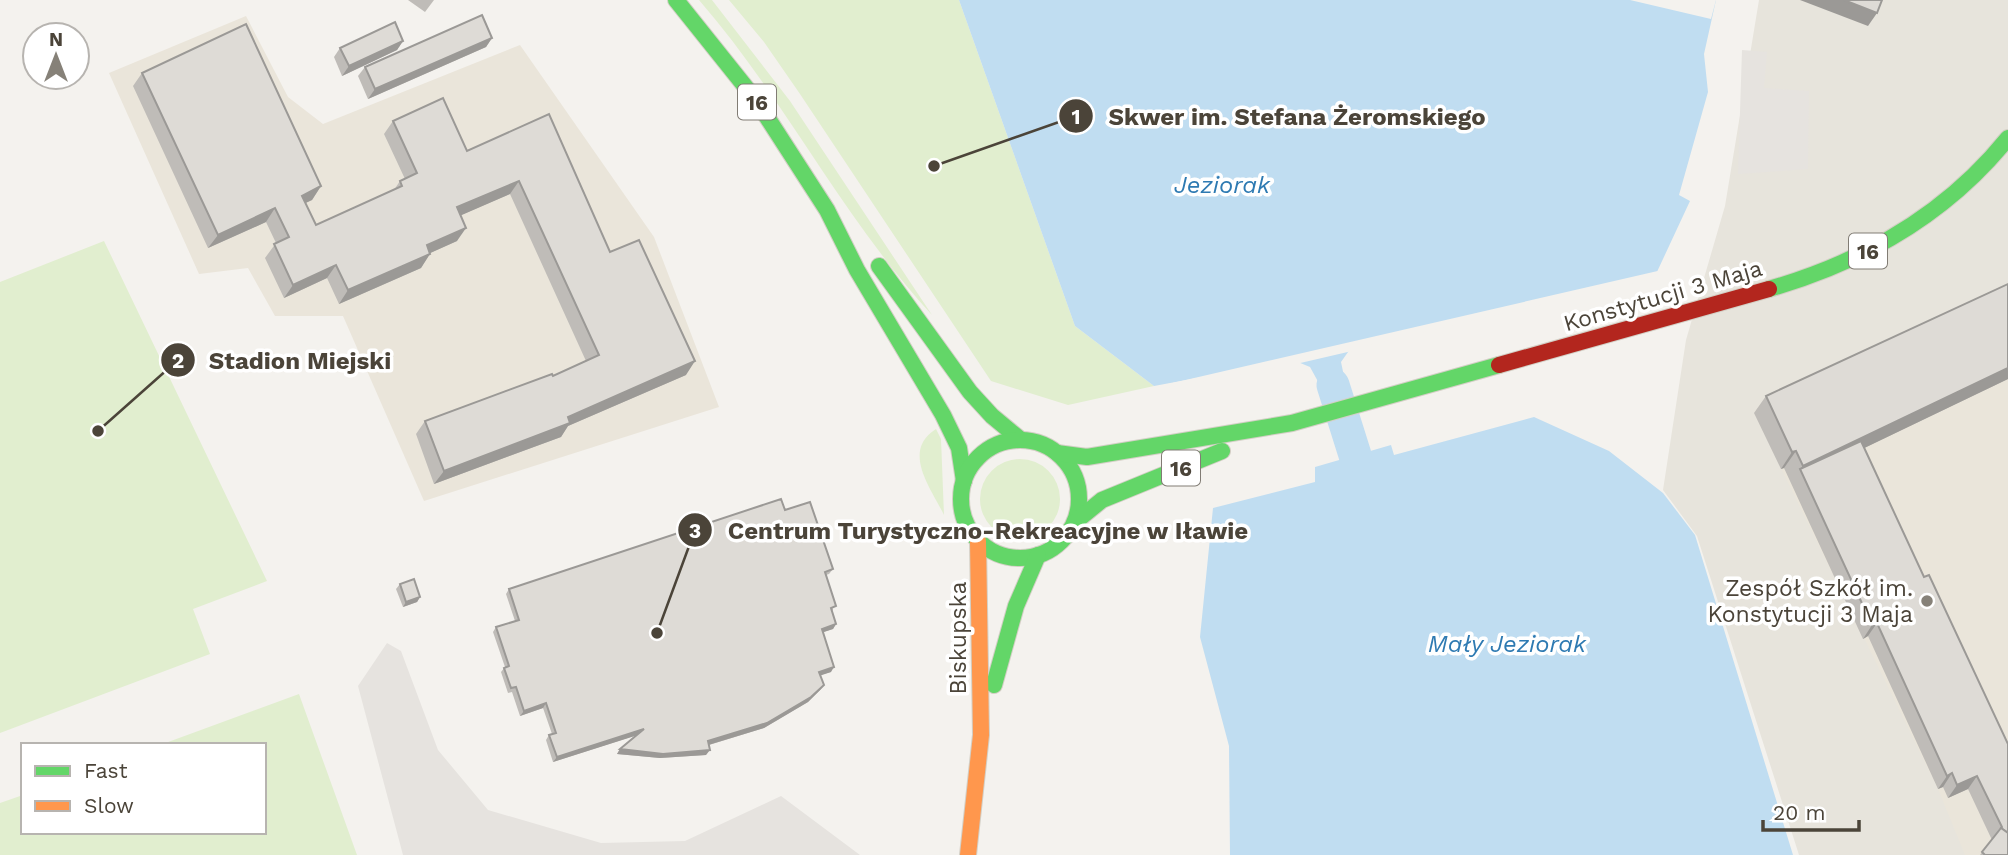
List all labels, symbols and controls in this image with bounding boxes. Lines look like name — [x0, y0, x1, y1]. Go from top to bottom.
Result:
north arrow — [21, 21, 91, 91]
text: N — [49, 28, 63, 51]
road number: 16 — [738, 84, 776, 119]
callout: Skwer im. Stefana Żeromskiego — [1059, 94, 1499, 139]
text: Skwer im. Stefana Żeromskiego — [1108, 103, 1486, 131]
text: 1 — [1071, 104, 1081, 129]
water label: Jeziorak — [1174, 171, 1271, 199]
road number: 16 — [1849, 233, 1887, 268]
street label: Konstytucji 3 Maja — [1561, 255, 1765, 337]
callout: Stadion Miejski — [160, 338, 405, 383]
text: Stadion Miejski — [209, 347, 391, 375]
text: 2 — [172, 348, 184, 373]
road number: 16 — [1162, 450, 1200, 486]
callout: Centrum Turystyczno-Rekreacyjne w Iławie — [678, 508, 1262, 553]
text: Centrum Turystyczno-Rekreacyjne w Iławie — [728, 517, 1248, 545]
text: 3 — [689, 518, 701, 543]
place label: Zespół Szkół im. Konstytucji 3 Maja — [1708, 575, 1913, 628]
street label: Biskupska — [945, 582, 972, 694]
marker: Zespół Szkół im. Konstytucji 3 Maja — [1919, 593, 1935, 609]
water label: Mały Jeziorak — [1428, 630, 1587, 658]
legend — [21, 743, 266, 834]
text: Fast — [84, 758, 128, 783]
scale bar — [1763, 788, 1859, 832]
text: Slow — [84, 793, 134, 818]
text: 20 m — [1773, 800, 1825, 825]

